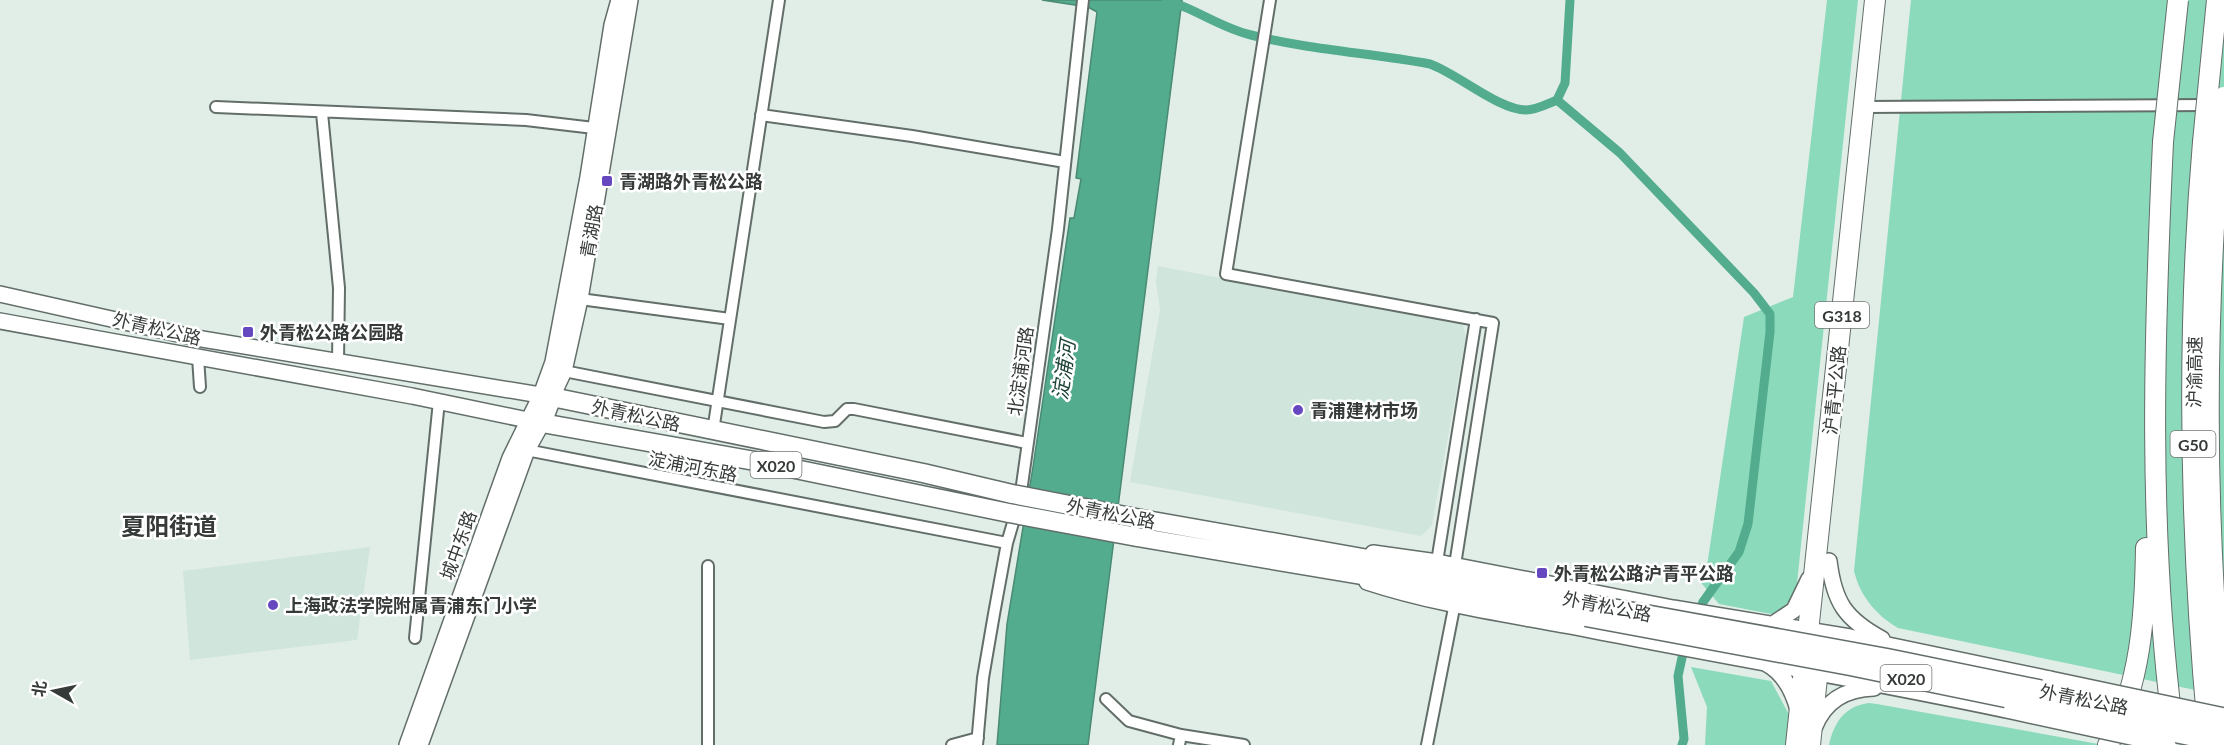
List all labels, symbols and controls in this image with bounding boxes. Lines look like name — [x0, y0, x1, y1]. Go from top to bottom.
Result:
place label: 青湖路外青松公路 — [619, 170, 763, 192]
marker: 青湖路外青松公路 — [600, 174, 614, 188]
street label: 青湖路 — [575, 203, 607, 259]
road number: G318 — [1815, 302, 1869, 328]
street label: 外青松公路 — [111, 307, 203, 349]
place label: 外青松公路公园路 — [260, 321, 404, 343]
marker: 外青松公路公园路 — [241, 325, 255, 339]
street label: 北淀浦河路 — [1003, 325, 1037, 417]
water label: 淀浦河 — [1047, 335, 1080, 401]
street label: 沪渝高速 — [2182, 336, 2206, 408]
street label: 沪青平公路 — [1818, 344, 1850, 436]
street label: 外青松公路 — [590, 395, 682, 435]
place label: 青浦建材市场 — [1310, 399, 1418, 421]
marker: 青浦建材市场 — [1291, 403, 1305, 417]
road number: G50 — [2170, 431, 2216, 457]
street label: 淀浦河东路 — [647, 447, 739, 485]
road number: X020 — [750, 452, 802, 478]
street label: 外青松公路 — [1065, 494, 1157, 532]
street label: 城中东路 — [435, 507, 481, 583]
district label: 夏阳街道 — [121, 511, 217, 540]
place label: 外青松公路沪青平公路 — [1554, 562, 1734, 584]
marker: 外青松公路沪青平公路 — [1535, 566, 1549, 580]
street label: 外青松公路 — [1561, 587, 1653, 625]
place label: 上海政法学院附属青浦东门小学 — [285, 594, 537, 616]
marker: 上海政法学院附属青浦东门小学 — [266, 598, 280, 612]
north arrow — [24, 661, 84, 721]
road number: X020 — [1880, 665, 1932, 691]
text: 北 — [28, 679, 49, 698]
street label: 外青松公路 — [2038, 680, 2130, 718]

